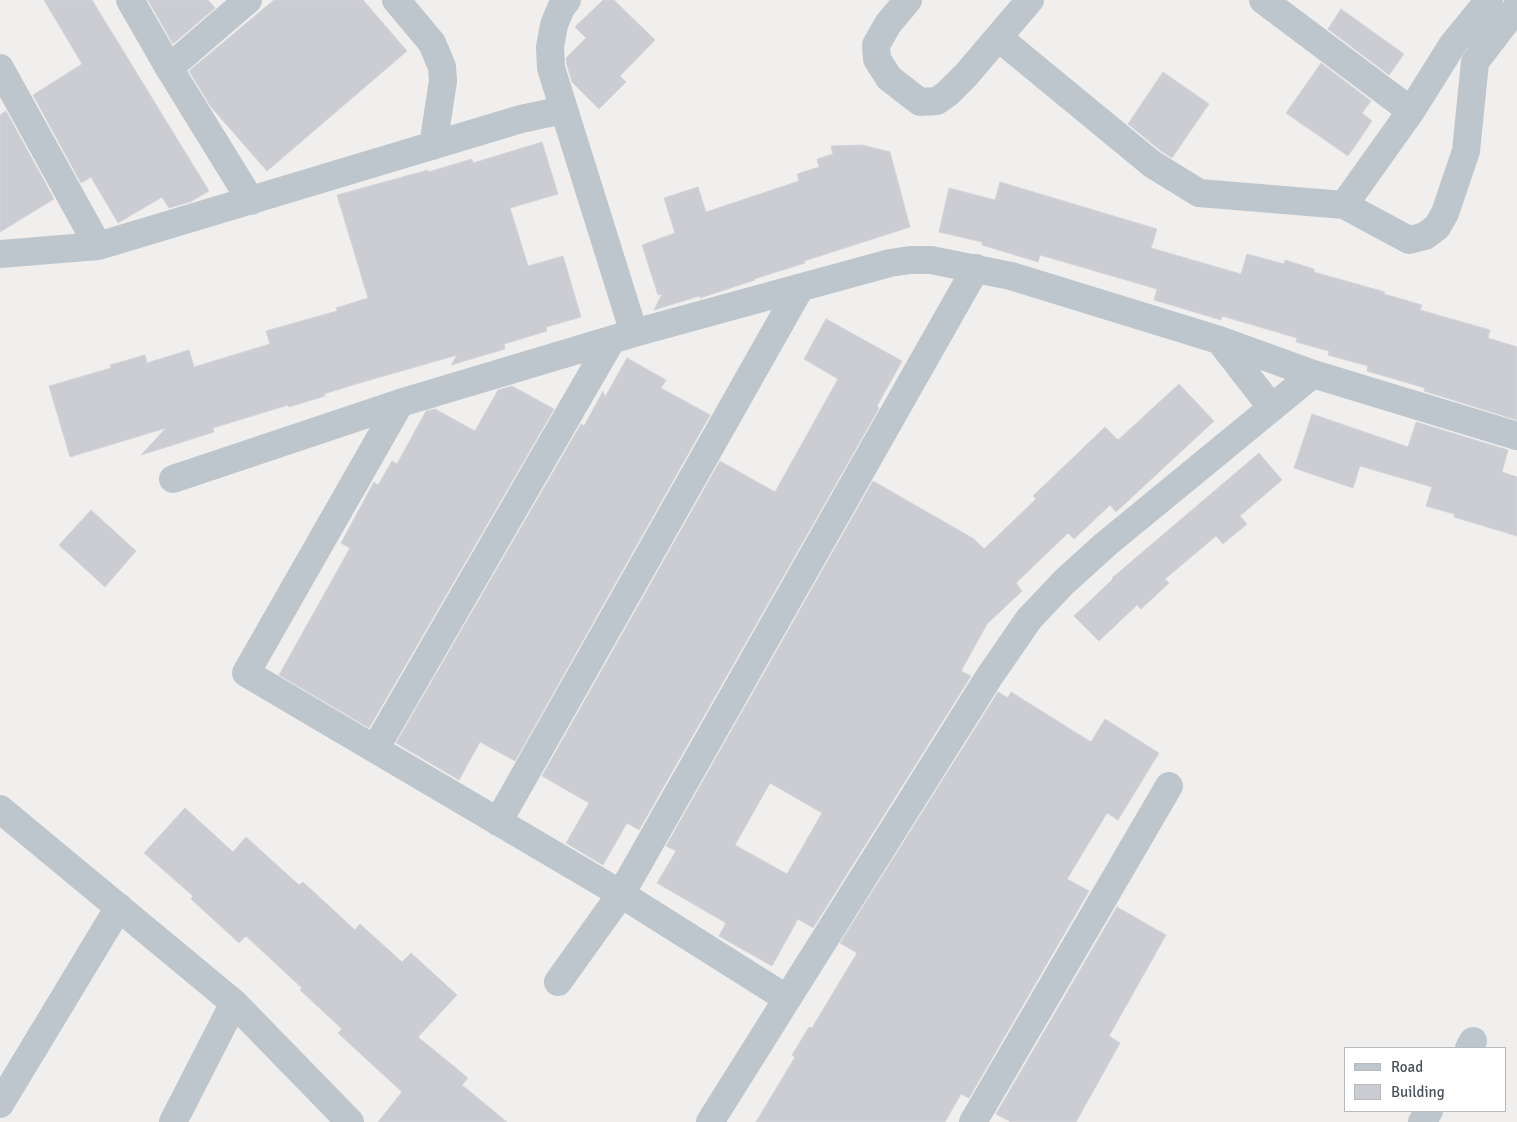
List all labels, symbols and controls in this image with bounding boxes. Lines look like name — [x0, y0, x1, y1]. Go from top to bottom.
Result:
legend — [1344, 1047, 1507, 1112]
text: Road — [1391, 1058, 1423, 1076]
text: Building — [1391, 1083, 1445, 1101]

